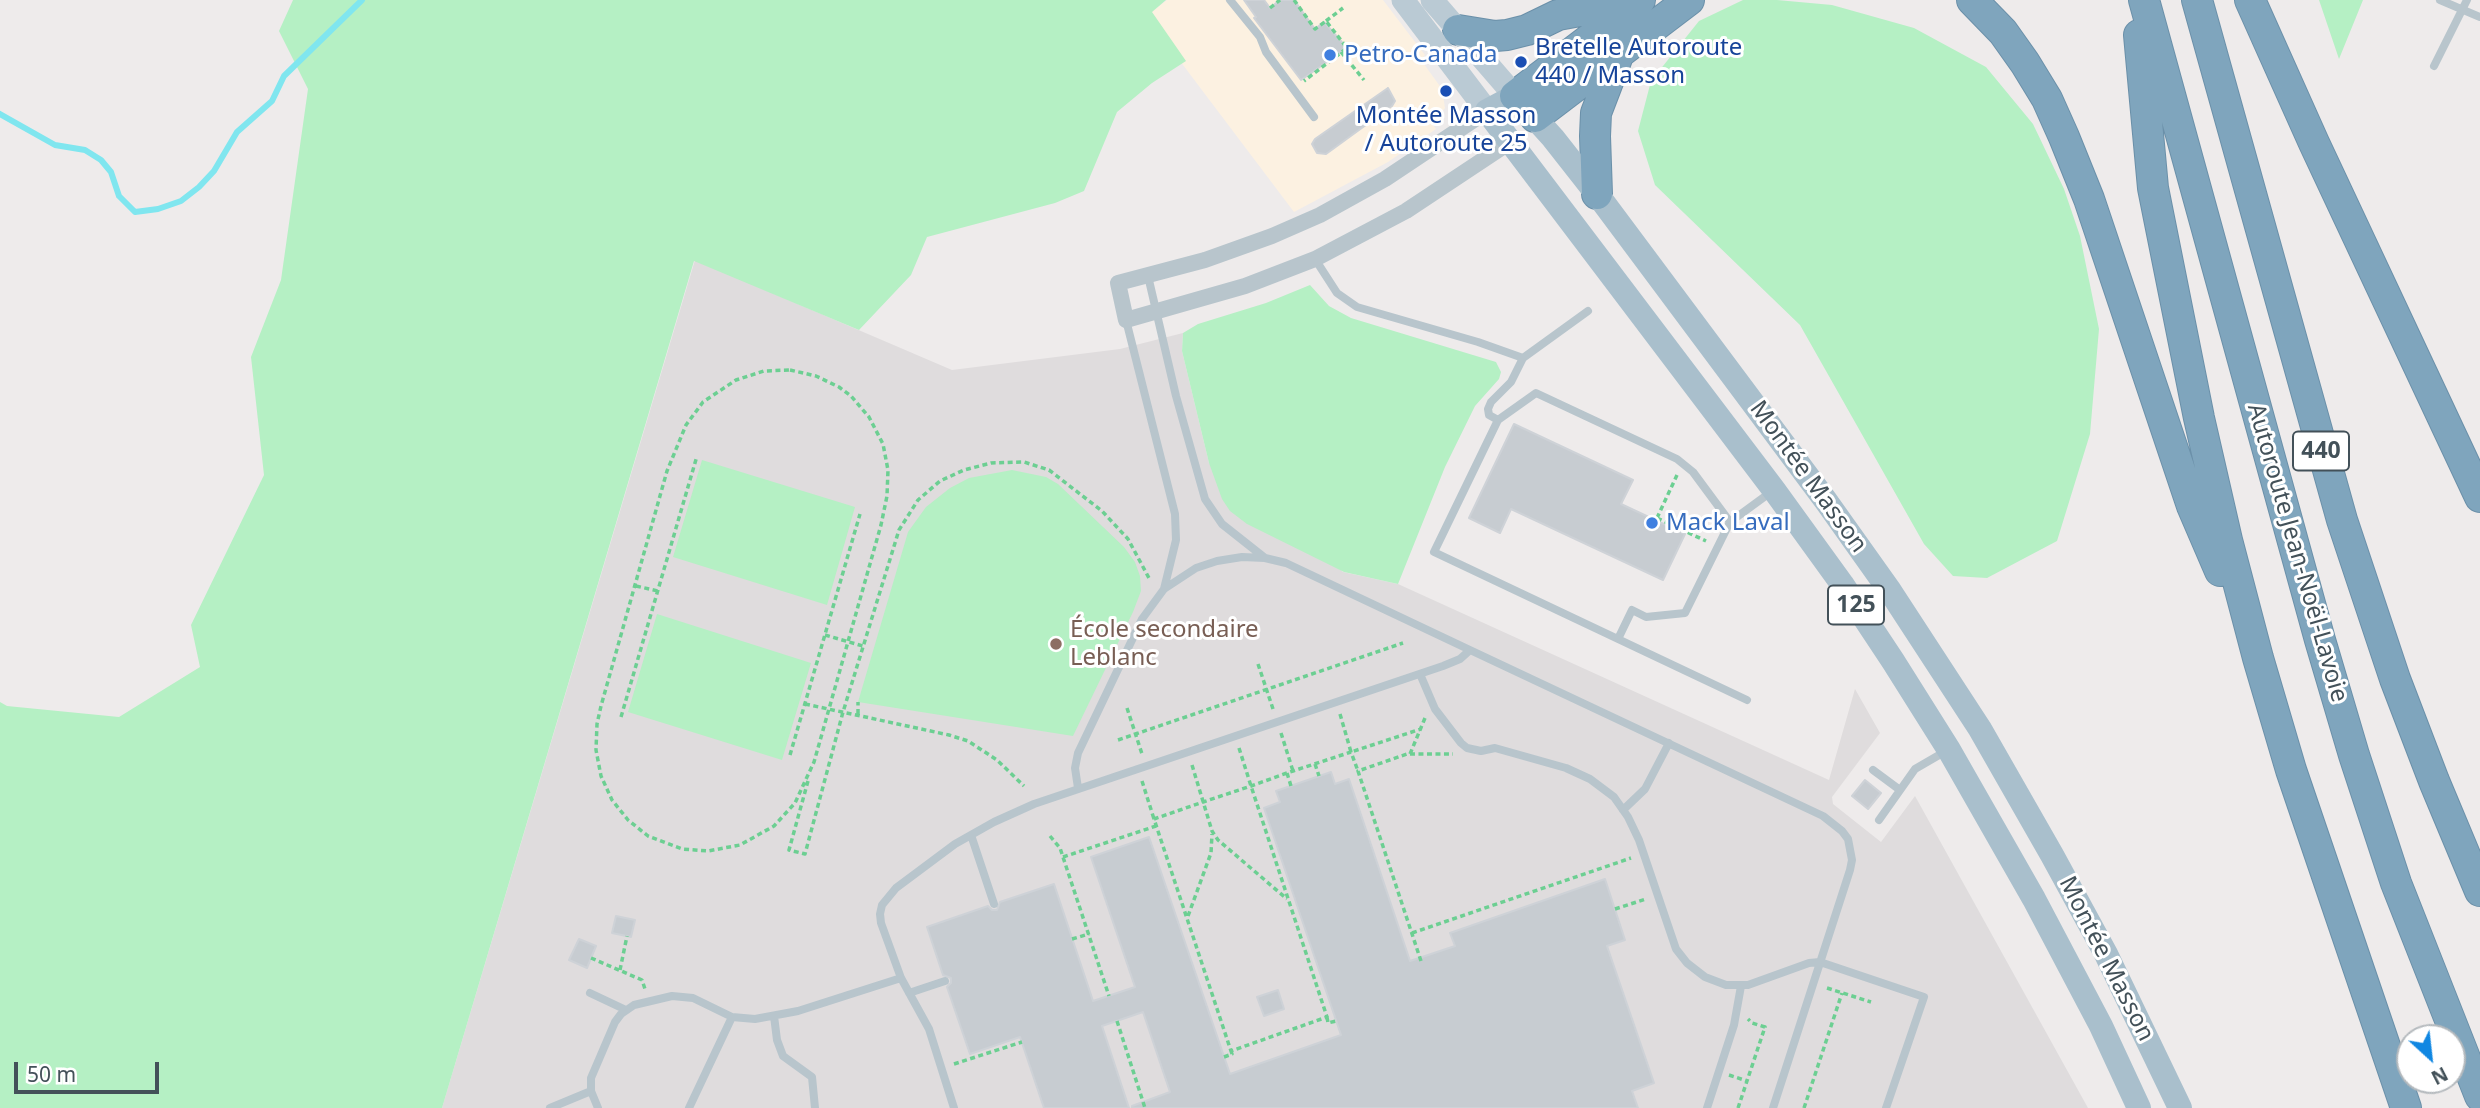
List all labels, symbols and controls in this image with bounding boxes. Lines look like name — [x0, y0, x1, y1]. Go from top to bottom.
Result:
place label: Bretelle Autoroute 440 / Masson — [1535, 34, 1742, 90]
place label: Petro-Canada — [1344, 41, 1498, 69]
marker: Petro-Canada — [1322, 47, 1338, 63]
marker: Bretelle Autoroute 440 / Masson — [1513, 54, 1529, 70]
marker: Montée Masson / Autoroute 25 — [1438, 83, 1454, 99]
place label: Montée Masson / Autoroute 25 — [1356, 102, 1536, 158]
street label: Montée Masson — [1743, 395, 1873, 559]
street label: Autoroute Jean-Noël-Lavoie — [2241, 400, 2353, 706]
road number: 440 — [2293, 432, 2349, 471]
place label: Mack Laval — [1666, 509, 1790, 537]
marker: Mack Laval — [1644, 515, 1660, 531]
road number: 125 — [1828, 586, 1884, 624]
place label: École secondaire Leblanc — [1070, 616, 1259, 672]
marker: École secondaire Leblanc — [1048, 636, 1064, 652]
street label: Montée Masson — [2052, 872, 2160, 1046]
north arrow — [2396, 1024, 2466, 1094]
scale bar — [18, 1048, 163, 1092]
text: 50 m — [27, 1060, 76, 1088]
text: N — [2427, 1061, 2452, 1091]

